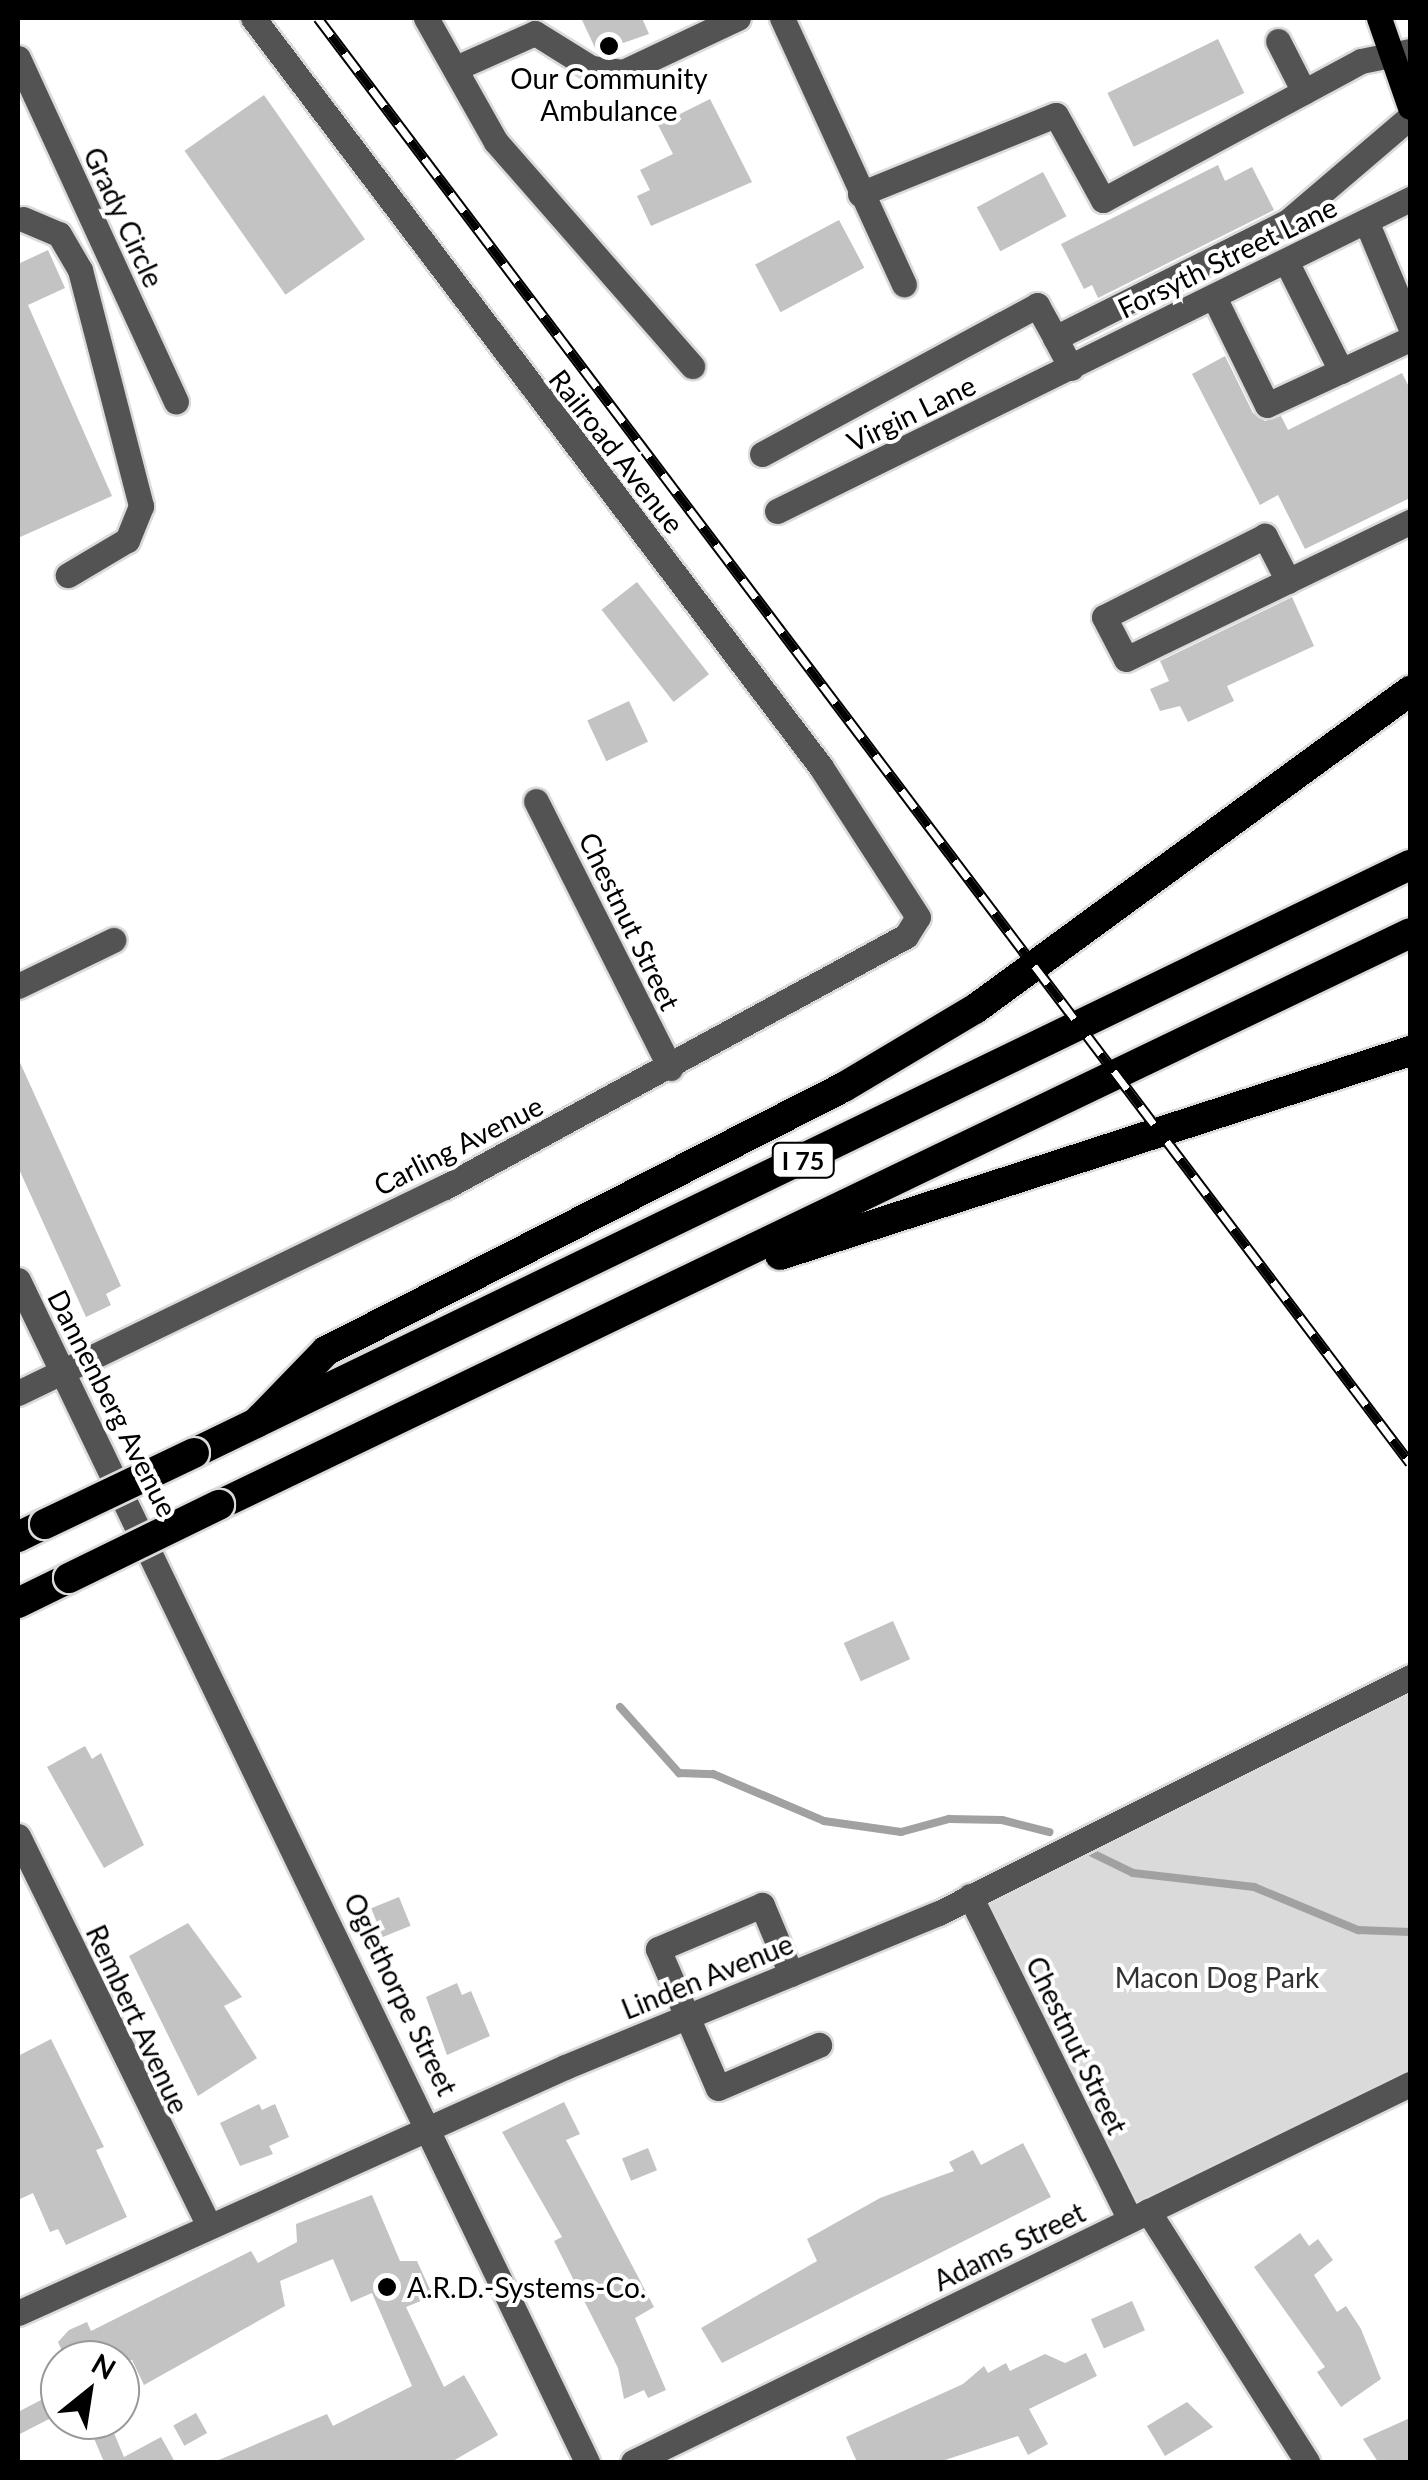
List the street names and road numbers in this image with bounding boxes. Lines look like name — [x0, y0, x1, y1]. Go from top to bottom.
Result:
street label: Grady Circle — [77, 141, 171, 293]
street label: Forsyth Street Lane — [1112, 189, 1342, 325]
street label: Railroad Avenue — [542, 362, 692, 540]
street label: Virgin Lane — [841, 368, 981, 458]
street label: Chestnut Street — [573, 827, 687, 1015]
street label: Carling Avenue — [367, 1088, 549, 1202]
road number: I 75 — [770, 1140, 836, 1180]
street label: Dannenberg Avenue — [41, 1283, 185, 1523]
street label: Oglethorpe Street — [337, 1887, 465, 2101]
street label: Rembert Avenue — [79, 1919, 197, 2119]
street label: Linden Avenue — [616, 1926, 798, 2026]
street label: Chestnut Street — [1020, 1951, 1134, 2139]
street label: Adams Street — [928, 2195, 1090, 2297]

